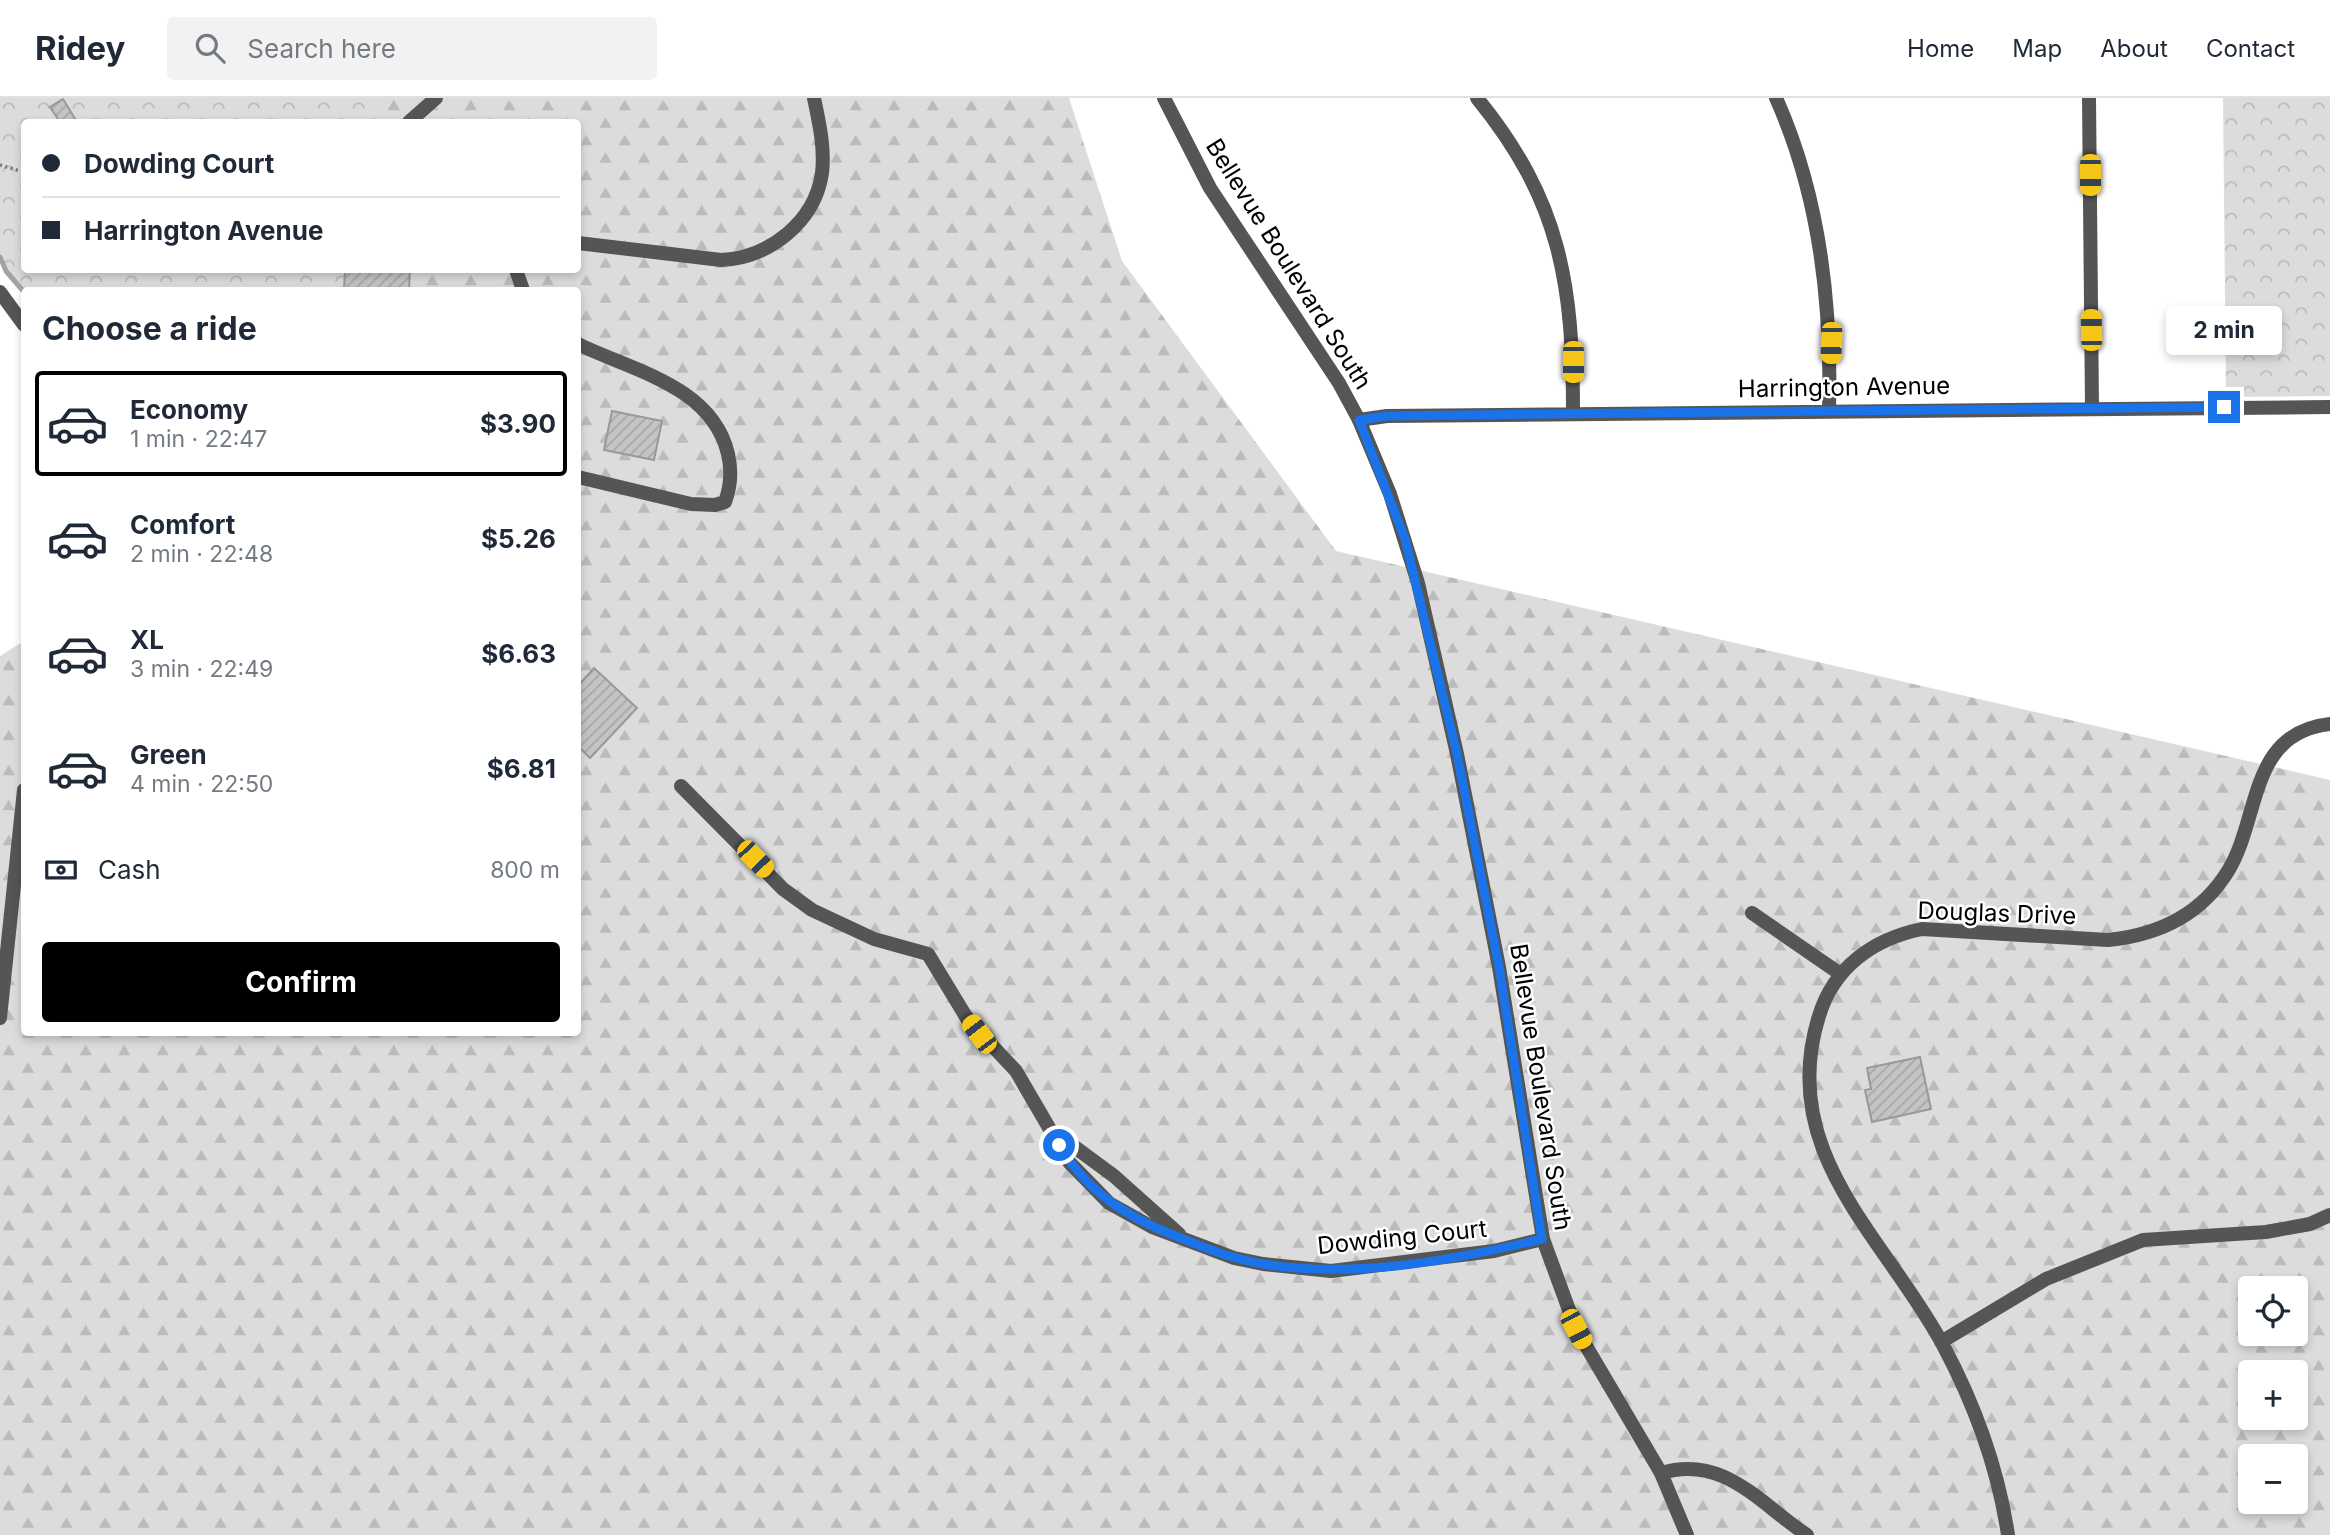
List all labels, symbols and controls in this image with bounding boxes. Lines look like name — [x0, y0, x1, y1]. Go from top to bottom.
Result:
search box — [167, 17, 657, 80]
text: Ridey — [35, 28, 125, 68]
icon: search — [191, 29, 229, 67]
text: Search here — [247, 33, 396, 64]
text: Home — [1907, 34, 1974, 63]
text: Map — [2012, 34, 2062, 63]
text: About — [2100, 34, 2168, 63]
text: Contact — [2206, 34, 2295, 63]
street label: Bellevue Boulevard South — [1200, 133, 1378, 395]
text: Dowding Court — [84, 148, 274, 179]
car — [2080, 154, 2101, 196]
text: Harrington Avenue — [84, 215, 323, 246]
callout: 2 min — [2166, 306, 2282, 354]
text: Choose a ride — [42, 309, 257, 348]
car — [2081, 309, 2102, 351]
text: 2 min — [2193, 316, 2255, 344]
car — [1820, 322, 1843, 364]
car — [1563, 341, 1584, 383]
street label: Harrington Avenue — [1738, 371, 1950, 403]
route end — [2208, 391, 2240, 423]
icon: car — [46, 392, 109, 455]
text: Economy — [130, 394, 248, 425]
text: $3.90 — [480, 408, 556, 439]
text: 1 min · 22:47 — [130, 425, 267, 453]
icon: car — [46, 507, 109, 570]
text: Comfort — [130, 509, 235, 540]
text: $5.26 — [481, 523, 556, 554]
text: 2 min · 22:48 — [130, 540, 273, 568]
icon: car — [46, 622, 109, 685]
text: XL — [130, 624, 164, 655]
text: $6.63 — [481, 638, 556, 669]
text: 3 min · 22:49 — [130, 655, 273, 683]
icon: car — [46, 737, 109, 800]
text: Green — [130, 739, 207, 770]
text: $6.81 — [487, 753, 556, 784]
text: 4 min · 22:50 — [130, 770, 273, 798]
car — [733, 837, 778, 881]
icon: cash — [42, 851, 80, 889]
text: Cash — [98, 854, 161, 885]
text: 800 m — [490, 856, 560, 884]
street label: Douglas Drive — [1917, 896, 2077, 930]
button: Confirm — [42, 942, 560, 1022]
street label: Bellevue Boulevard South — [1504, 942, 1578, 1232]
car — [958, 1011, 1001, 1057]
route start — [1043, 1129, 1075, 1161]
street label: Dowding Court — [1316, 1214, 1488, 1260]
map controls — [2238, 1276, 2308, 1514]
button: locate — [2238, 1276, 2308, 1346]
car — [1557, 1306, 1596, 1352]
button: + — [2238, 1360, 2308, 1430]
button: − — [2238, 1444, 2308, 1514]

